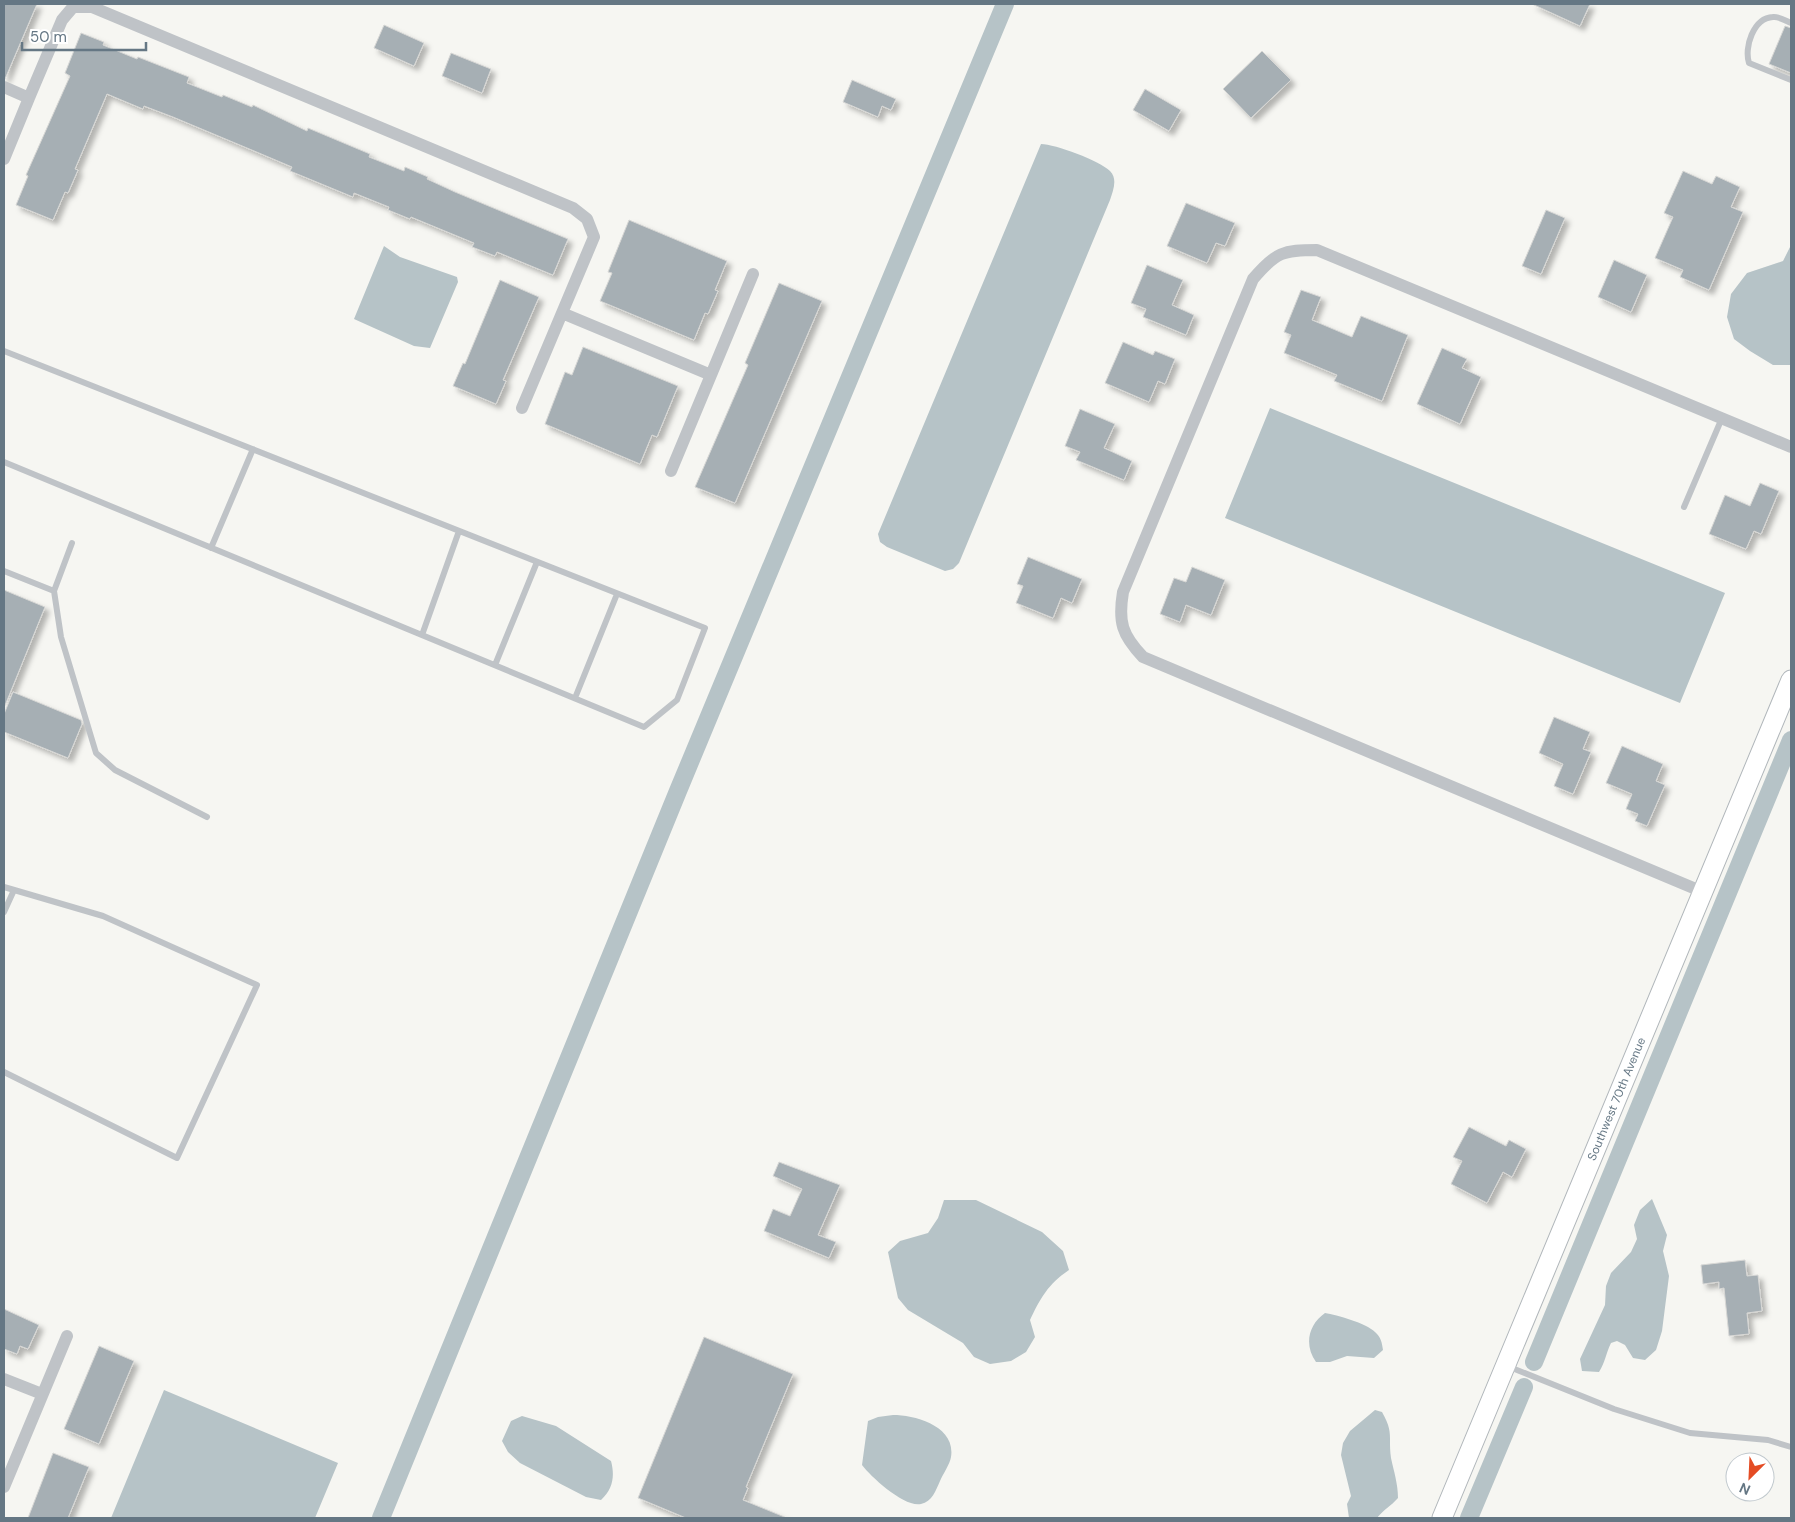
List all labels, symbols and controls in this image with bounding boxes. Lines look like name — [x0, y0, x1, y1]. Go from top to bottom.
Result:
scale bar — [22, 20, 146, 52]
text: 50 m — [30, 27, 67, 47]
street label: Southwest 70th Avenue — [1584, 1035, 1649, 1163]
north arrow — [1725, 1452, 1775, 1502]
text: N — [1736, 1479, 1753, 1499]

